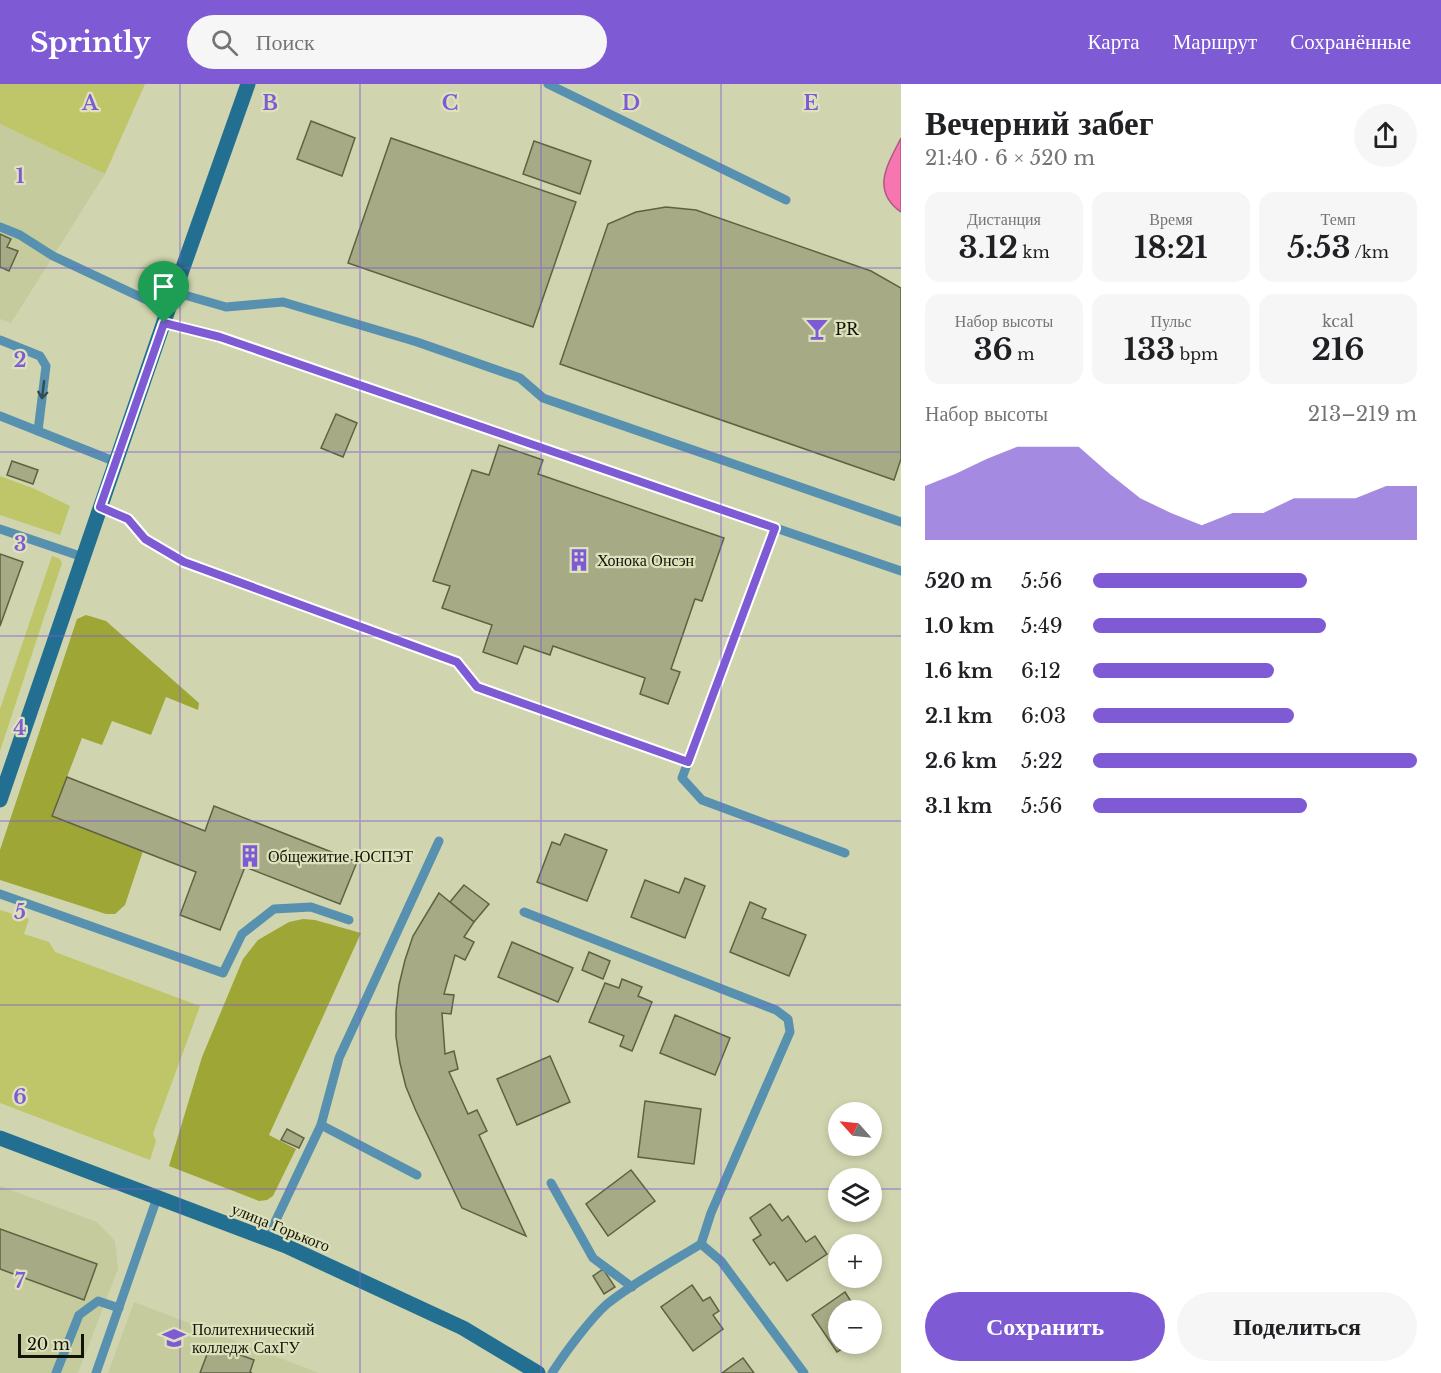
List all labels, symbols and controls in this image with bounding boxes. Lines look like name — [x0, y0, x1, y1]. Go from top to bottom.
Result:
search box — [187, 15, 607, 69]
text: Sprintly — [30, 25, 151, 60]
icon: search — [208, 26, 241, 59]
text: Поиск — [256, 29, 315, 56]
text: Карта — [1088, 29, 1140, 55]
text: Маршрут — [1173, 29, 1257, 55]
text: Сохранённые — [1290, 29, 1411, 55]
text: A — [81, 91, 99, 115]
text: B — [262, 91, 278, 115]
text: C — [442, 91, 458, 115]
text: D — [622, 91, 640, 115]
text: E — [803, 91, 819, 115]
text: Вечерний забег — [925, 103, 1154, 144]
button: share — [1354, 104, 1417, 167]
text: 21:40 · 6 × 520 m — [925, 146, 1095, 170]
text: 1 — [16, 164, 25, 188]
text: Дистанция — [967, 209, 1041, 229]
text: Время — [1149, 209, 1193, 229]
text: Темп — [1321, 209, 1355, 229]
text: 3.12 — [958, 229, 1018, 266]
text: 18:21 — [1134, 229, 1208, 266]
text: 5:53 — [1287, 229, 1351, 266]
text: km — [1018, 242, 1050, 262]
text: /km — [1351, 242, 1389, 262]
pin — [138, 261, 189, 323]
icon: arrive — [147, 270, 180, 303]
text: Набор высоты — [955, 311, 1053, 331]
text: Пульс — [1150, 311, 1192, 331]
text: kcal — [1322, 311, 1354, 331]
bar icon: PR — [804, 316, 830, 342]
place label: PR — [835, 319, 860, 339]
text: 36 — [973, 331, 1013, 368]
text: 133 — [1124, 331, 1175, 368]
text: 216 — [1312, 331, 1364, 368]
text: m — [1013, 344, 1035, 364]
text: bpm — [1175, 344, 1218, 364]
text: 2 — [13, 348, 27, 372]
one-way arrow — [38, 380, 49, 400]
text: Набор высоты — [925, 402, 1048, 426]
text: 213–219 m — [1308, 402, 1417, 426]
text: 3 — [14, 532, 26, 556]
building icon: Хонока Онсэн — [566, 547, 592, 573]
place label: Хонока Онсэн — [597, 550, 695, 570]
text: 520 m — [925, 569, 992, 593]
text: 5:56 — [1021, 569, 1062, 593]
text: 1.0 km — [925, 614, 994, 638]
text: 5:49 — [1021, 614, 1063, 638]
text: 1.6 km — [925, 659, 993, 683]
text: 6:12 — [1021, 659, 1061, 683]
text: 2.1 km — [925, 704, 993, 728]
text: 6:03 — [1021, 704, 1066, 728]
text: 4 — [13, 716, 27, 740]
text: 2.6 km — [925, 749, 997, 773]
text: 5:22 — [1021, 749, 1063, 773]
text: 3.1 km — [925, 794, 992, 818]
text: 5:56 — [1021, 794, 1062, 818]
building icon: Общежитие ЮСПЭТ — [237, 843, 263, 869]
place label: Общежитие ЮСПЭТ — [268, 846, 413, 866]
text: 5 — [14, 900, 26, 924]
text: 6 — [13, 1085, 27, 1109]
north arrow — [828, 1102, 882, 1156]
map controls — [828, 1102, 882, 1354]
button: layers — [828, 1168, 882, 1222]
street label: улица Горького — [229, 1198, 333, 1256]
button: + — [828, 1234, 882, 1288]
text: 7 — [15, 1269, 26, 1293]
button: Сохранить — [925, 1292, 1165, 1361]
button: Поделиться — [1177, 1292, 1417, 1361]
button: − — [828, 1300, 882, 1354]
place label: Политехнический колледж СахГУ — [192, 1319, 315, 1357]
school or university icon: Политехнический колледж СахГУ — [161, 1325, 187, 1351]
scale bar — [18, 1331, 84, 1358]
text: 20 m — [27, 1334, 70, 1354]

